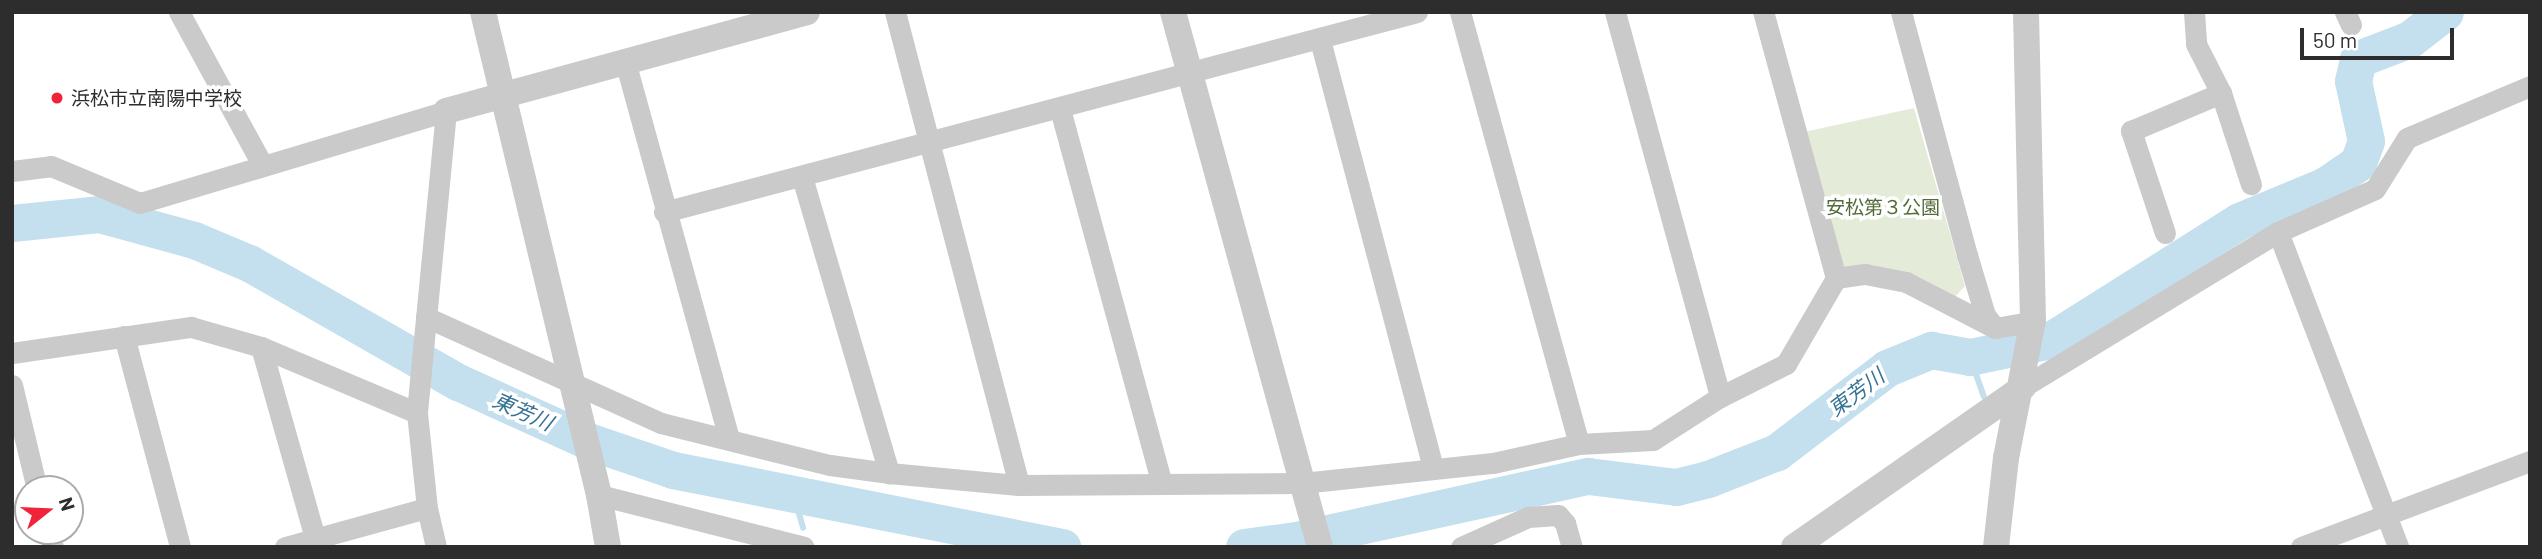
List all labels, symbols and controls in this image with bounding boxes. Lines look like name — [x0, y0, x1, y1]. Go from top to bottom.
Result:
scale bar — [2304, 14, 2458, 58]
text: 50 m — [2313, 27, 2357, 52]
place label: 浜松市立南陽中学校 — [71, 87, 242, 109]
marker: 浜松市立南陽中学校 — [49, 90, 65, 106]
park label: 安松第３公園 — [1826, 196, 1940, 218]
water label: 東芳川 — [1823, 363, 1889, 421]
water label: 東芳川 — [489, 387, 557, 435]
north arrow — [14, 475, 84, 545]
text: N — [55, 494, 80, 514]

